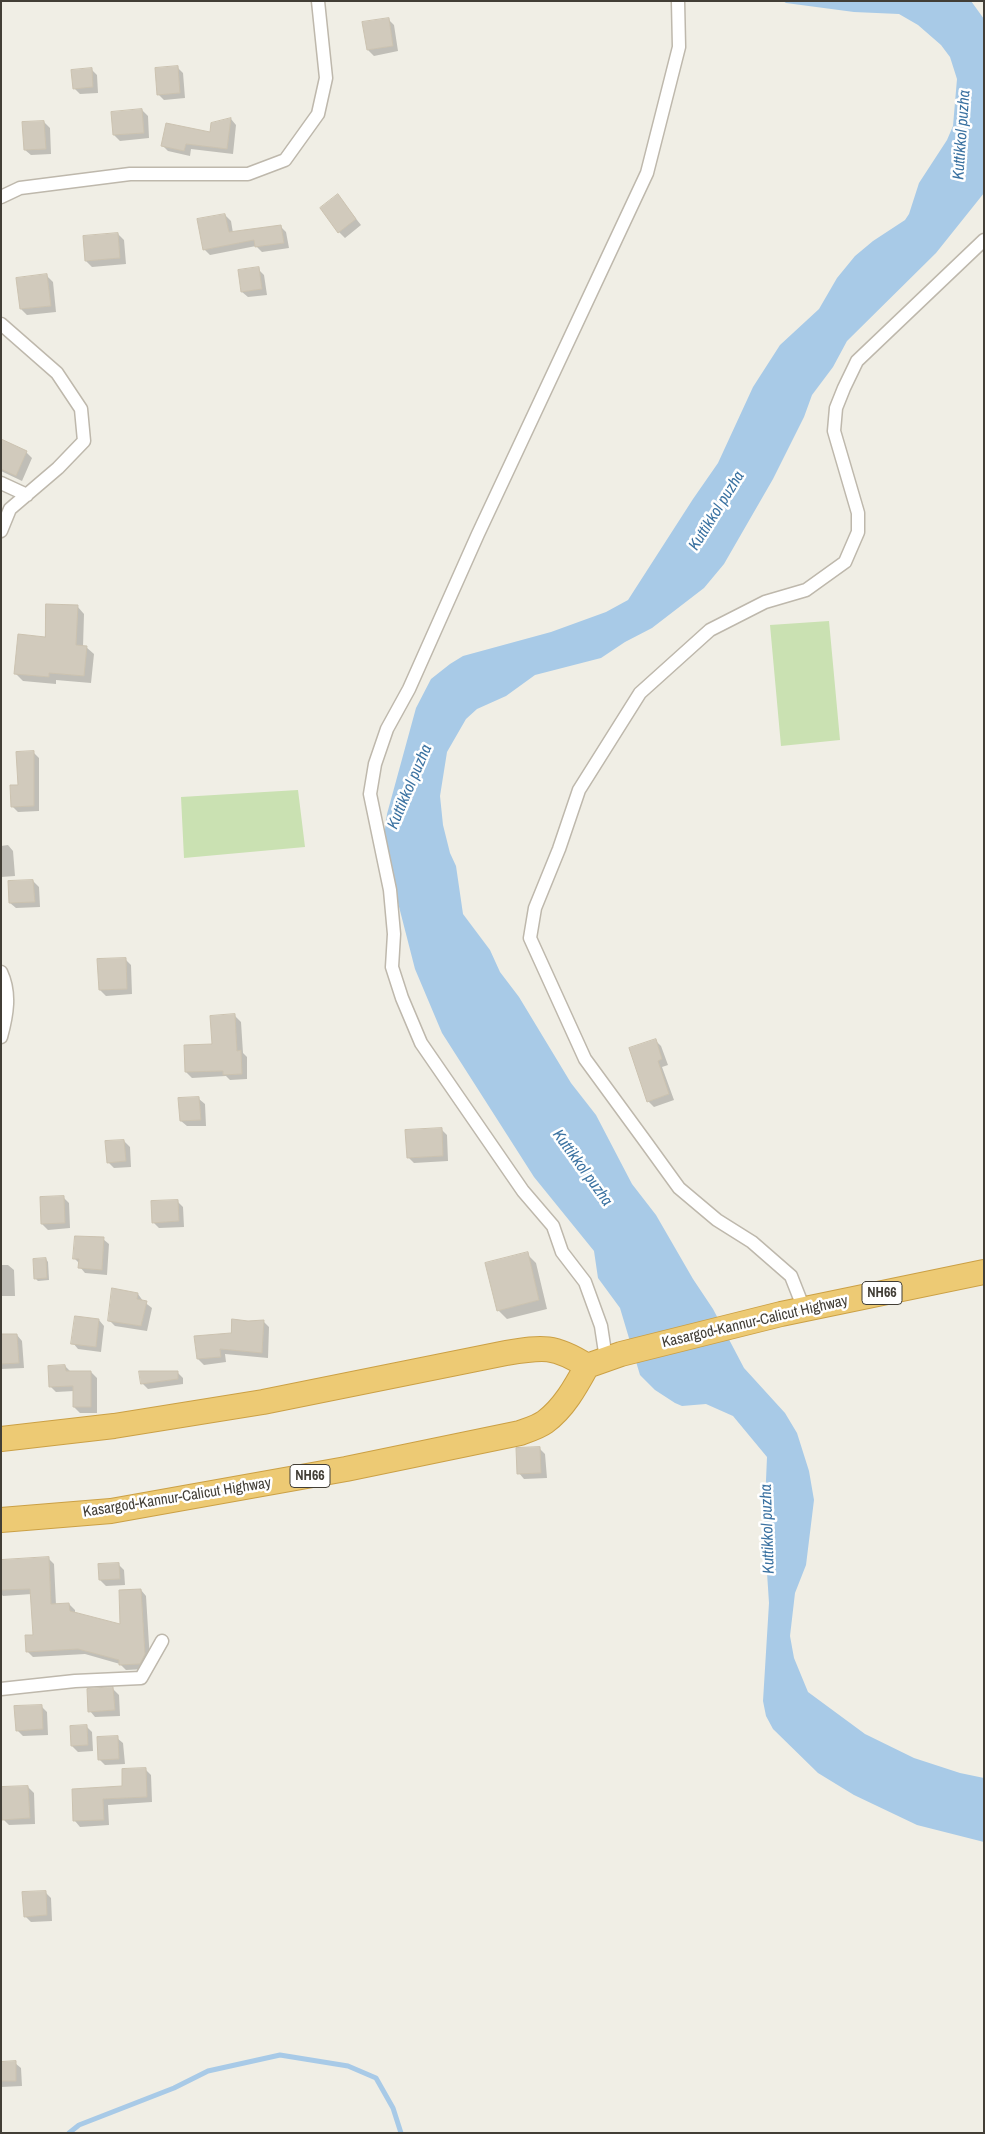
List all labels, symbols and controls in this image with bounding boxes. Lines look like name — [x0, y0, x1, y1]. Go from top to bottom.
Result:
water label: Kuttikkol puzha — [949, 90, 975, 180]
water label: Kuttikkol puzha — [685, 468, 749, 554]
water label: Kuttikkol puzha — [384, 742, 436, 832]
water label: Kuttikkol puzha — [548, 1126, 616, 1210]
road number: NH66 — [862, 1282, 902, 1305]
street label: Kasargod-Kannur-Calicut Highway — [660, 1292, 850, 1352]
road number: NH66 — [290, 1464, 330, 1488]
street label: Kasargod-Kannur-Calicut Highway — [82, 1474, 272, 1522]
water label: Kuttikkol puzha — [757, 1484, 779, 1574]

